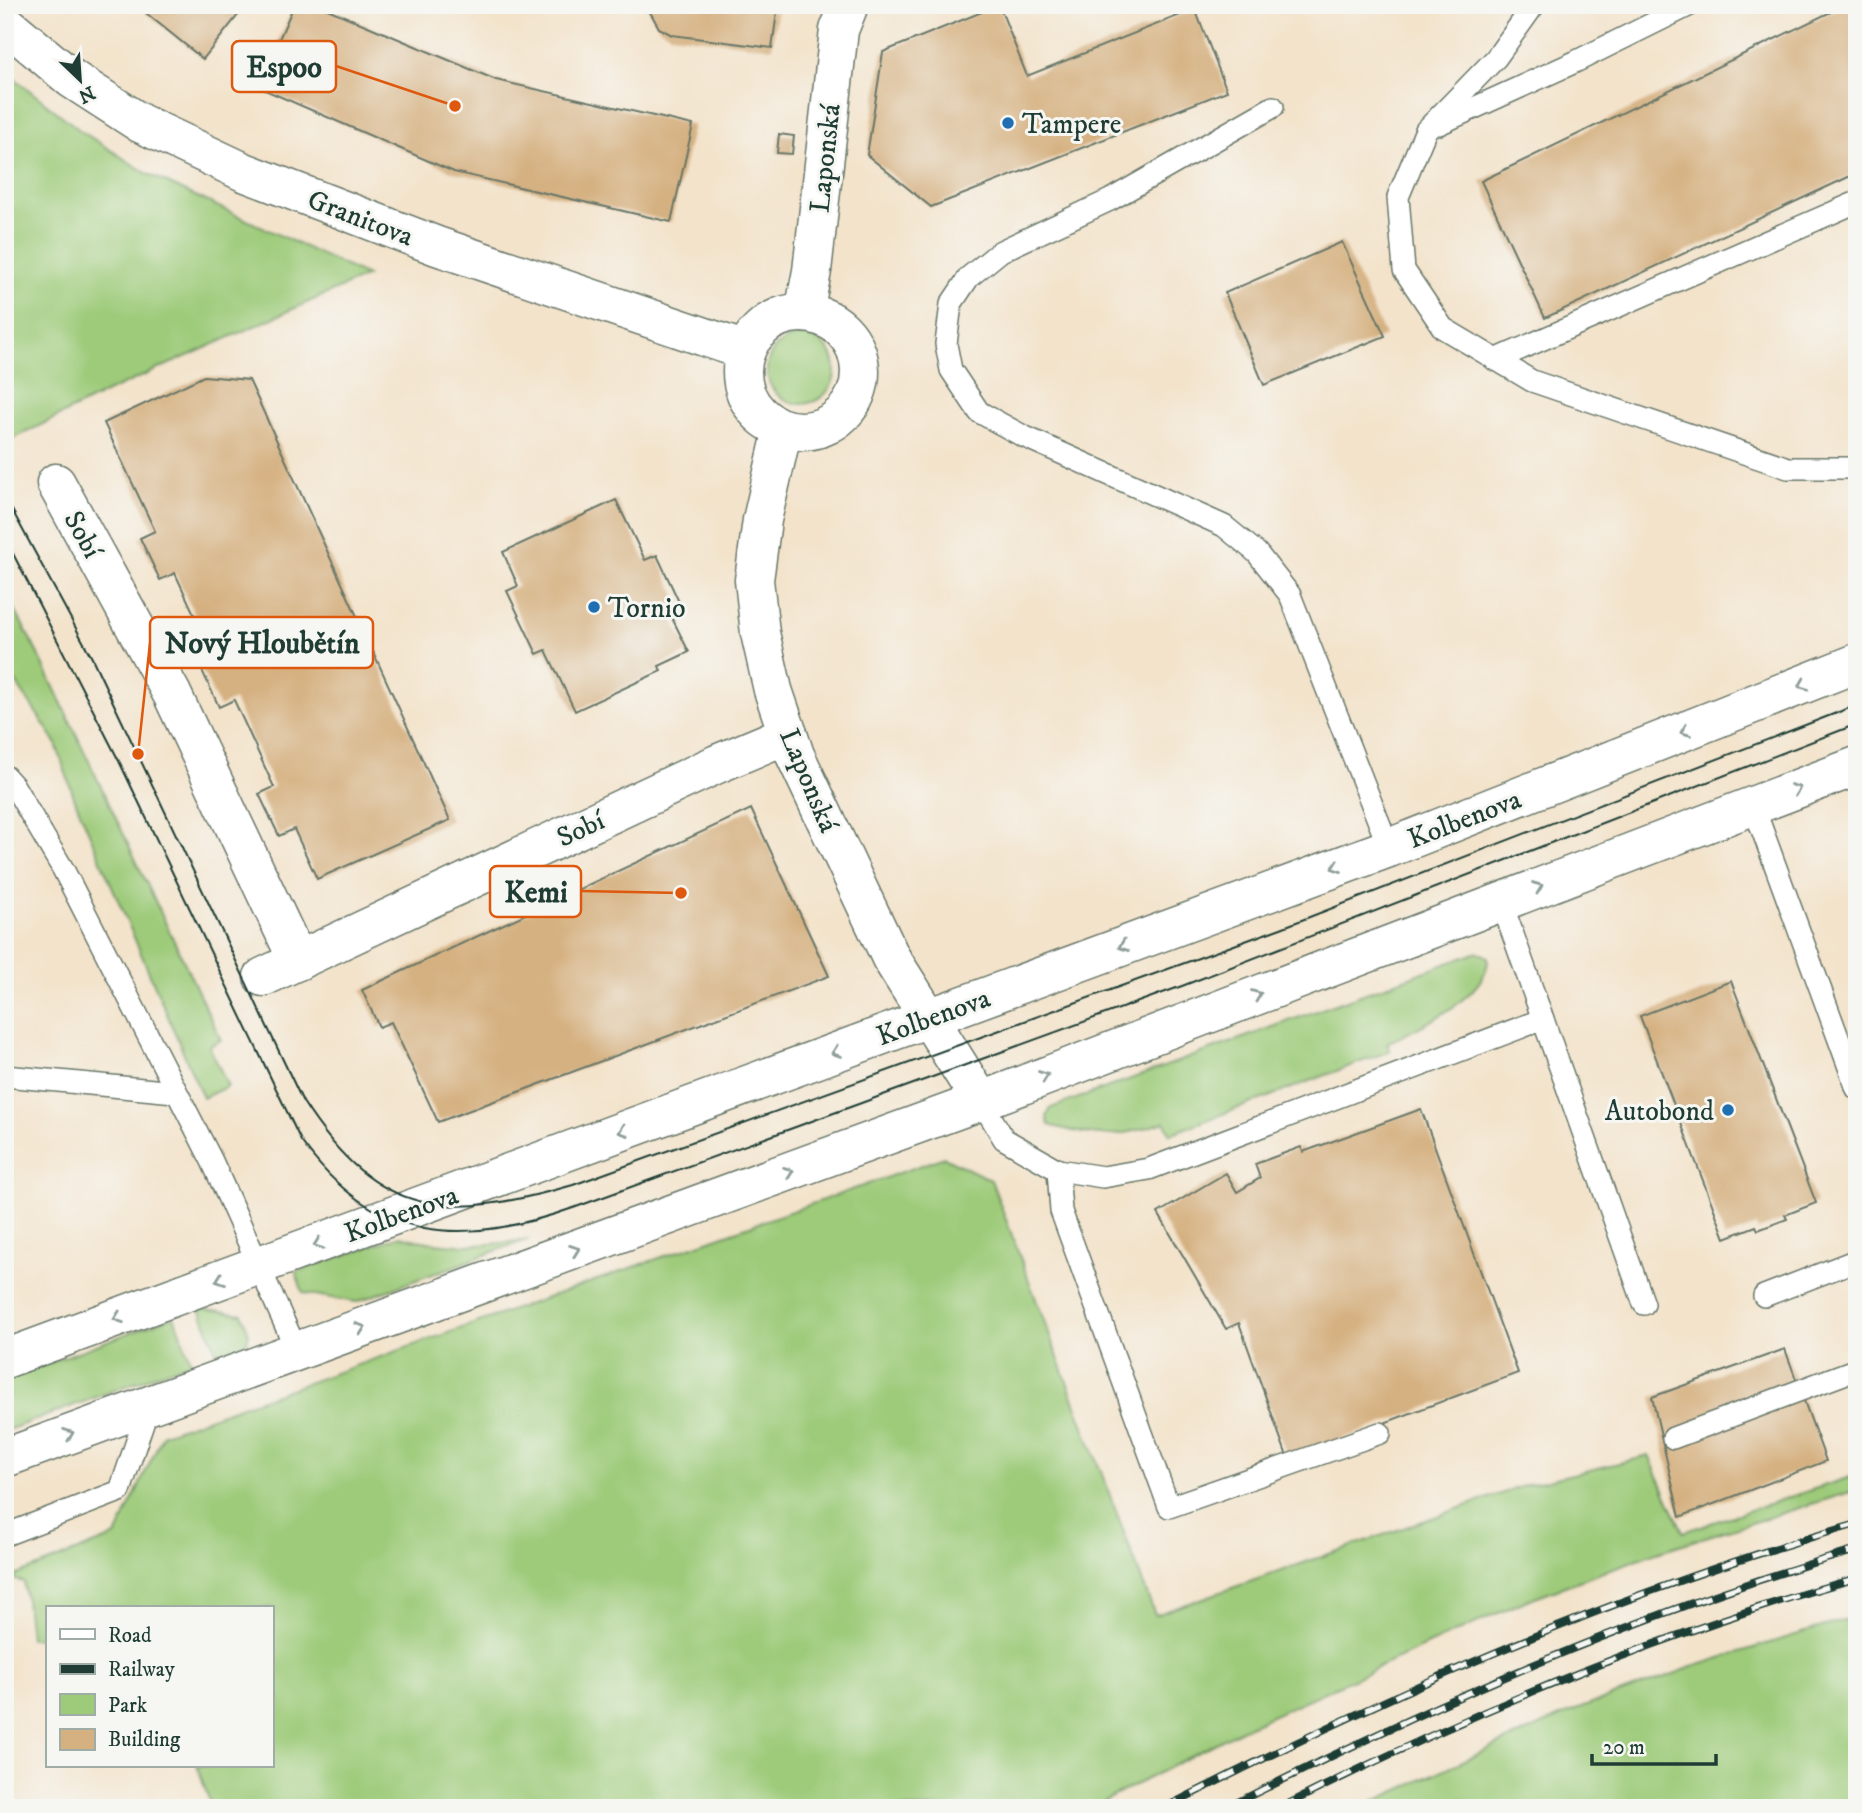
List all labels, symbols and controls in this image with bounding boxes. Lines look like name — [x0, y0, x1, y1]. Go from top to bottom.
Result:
callout: Espoo — [232, 41, 336, 92]
north arrow — [46, 46, 116, 116]
text: Espoo — [246, 50, 322, 87]
text: N — [74, 80, 98, 108]
street label: Laponská — [802, 102, 849, 214]
place label: Tampere — [1022, 107, 1121, 142]
marker: Tampere — [1000, 115, 1016, 131]
street label: Granitova — [303, 182, 418, 255]
street label: Sobí — [56, 505, 111, 566]
place label: Tornio — [608, 591, 686, 626]
marker: Tornio — [586, 599, 602, 615]
callout: Nový Hloubětín — [150, 617, 373, 668]
text: Nový Hloubětín — [164, 626, 360, 663]
one-way arrow — [1797, 676, 1809, 690]
street label: Laponská — [771, 723, 846, 838]
one-way arrow — [1680, 723, 1692, 737]
street label: Kolbenova — [1403, 782, 1526, 857]
one-way arrow — [1790, 783, 1802, 797]
street label: Sobí — [551, 802, 612, 855]
one-way arrow — [1331, 859, 1343, 873]
callout: Kemi — [490, 866, 581, 917]
text: Kemi — [504, 875, 568, 912]
one-way arrow — [1531, 882, 1543, 896]
one-way arrow — [1117, 938, 1129, 952]
street label: Kolbenova — [872, 981, 995, 1054]
one-way arrow — [1250, 989, 1262, 1003]
one-way arrow — [831, 1044, 843, 1058]
one-way arrow — [1038, 1071, 1050, 1085]
place label: Autobond — [1605, 1094, 1714, 1129]
marker: Autobond — [1720, 1102, 1736, 1118]
one-way arrow — [617, 1122, 629, 1136]
one-way arrow — [782, 1166, 794, 1180]
street label: Kolbenova — [340, 1178, 463, 1251]
one-way arrow — [312, 1236, 324, 1250]
one-way arrow — [569, 1244, 581, 1258]
one-way arrow — [214, 1272, 226, 1286]
one-way arrow — [112, 1309, 124, 1323]
one-way arrow — [355, 1322, 367, 1336]
one-way arrow — [63, 1429, 75, 1443]
legend — [46, 1606, 273, 1768]
text: Road — [108, 1623, 152, 1649]
text: Railway — [108, 1657, 176, 1683]
text: Park — [108, 1693, 148, 1719]
scale bar — [1592, 1722, 1717, 1766]
text: Building — [108, 1727, 181, 1753]
text: 20 m — [1603, 1735, 1645, 1761]

